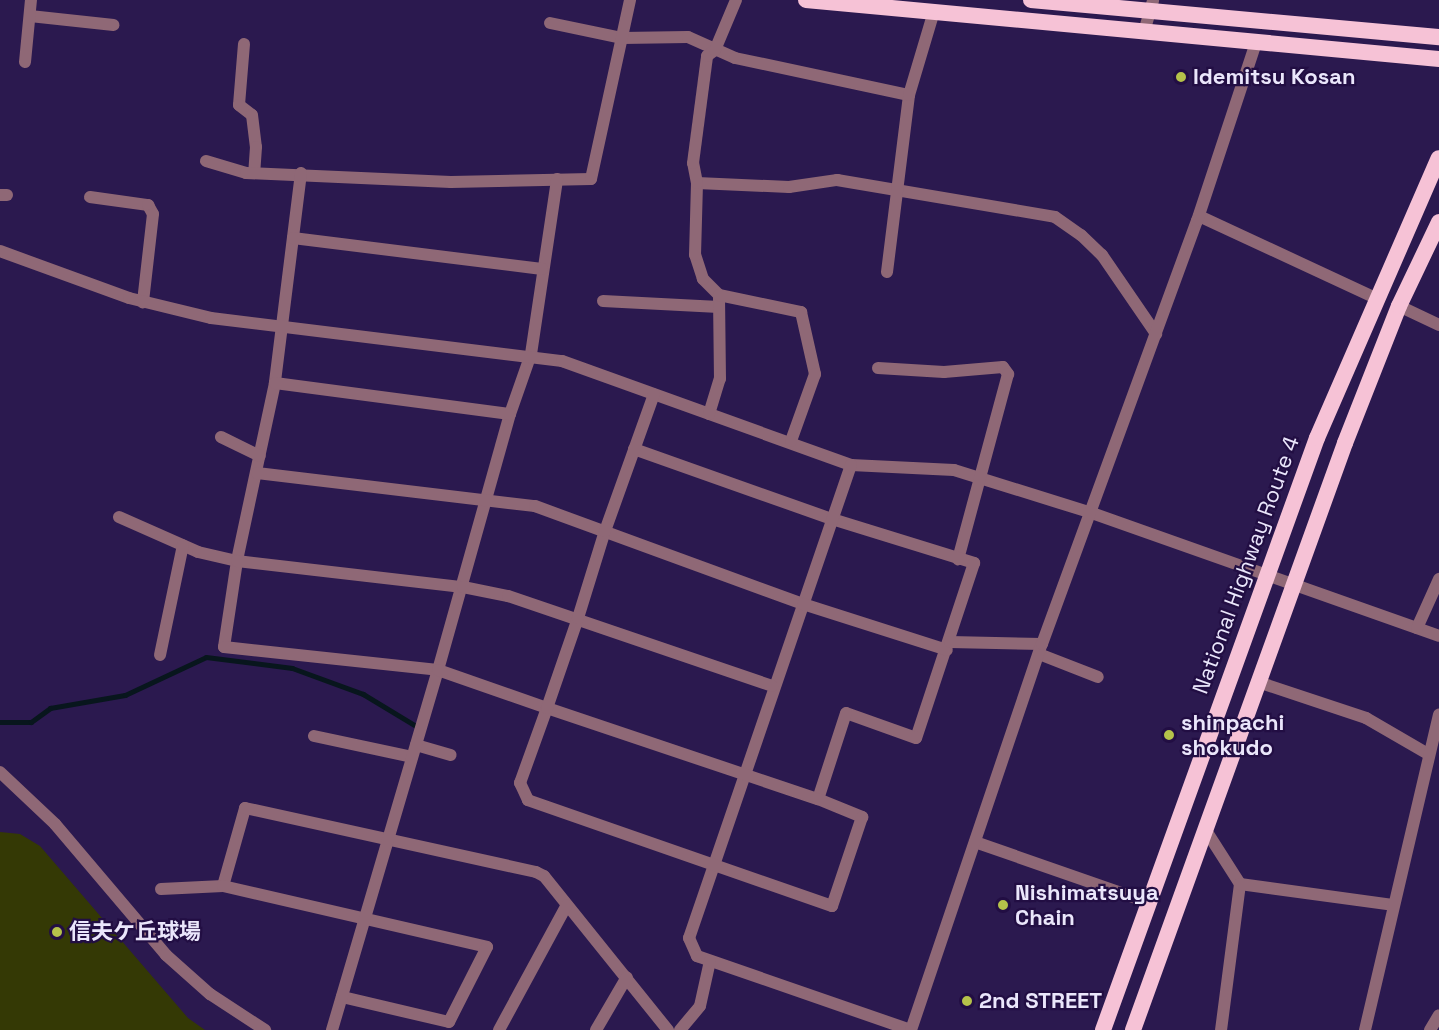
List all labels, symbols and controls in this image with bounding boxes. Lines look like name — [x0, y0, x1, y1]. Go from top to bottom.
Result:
place label: Idemitsu Kosan — [1193, 64, 1356, 90]
marker: Idemitsu Kosan — [1174, 70, 1188, 84]
street label: National Highway Route 4 — [1187, 433, 1305, 697]
place label: shinpachi shokudo — [1181, 709, 1284, 760]
marker: shinpachi shokudo — [1162, 728, 1176, 742]
place label: Nishimatsuya Chain — [1015, 879, 1159, 930]
marker: Nishimatsuya Chain — [996, 898, 1010, 912]
place label: 信夫ケ丘球場 — [69, 919, 201, 945]
marker: 信夫ケ丘球場 — [50, 925, 64, 939]
place label: 2nd STREET — [979, 988, 1102, 1014]
marker: 2nd STREET — [960, 994, 974, 1008]

